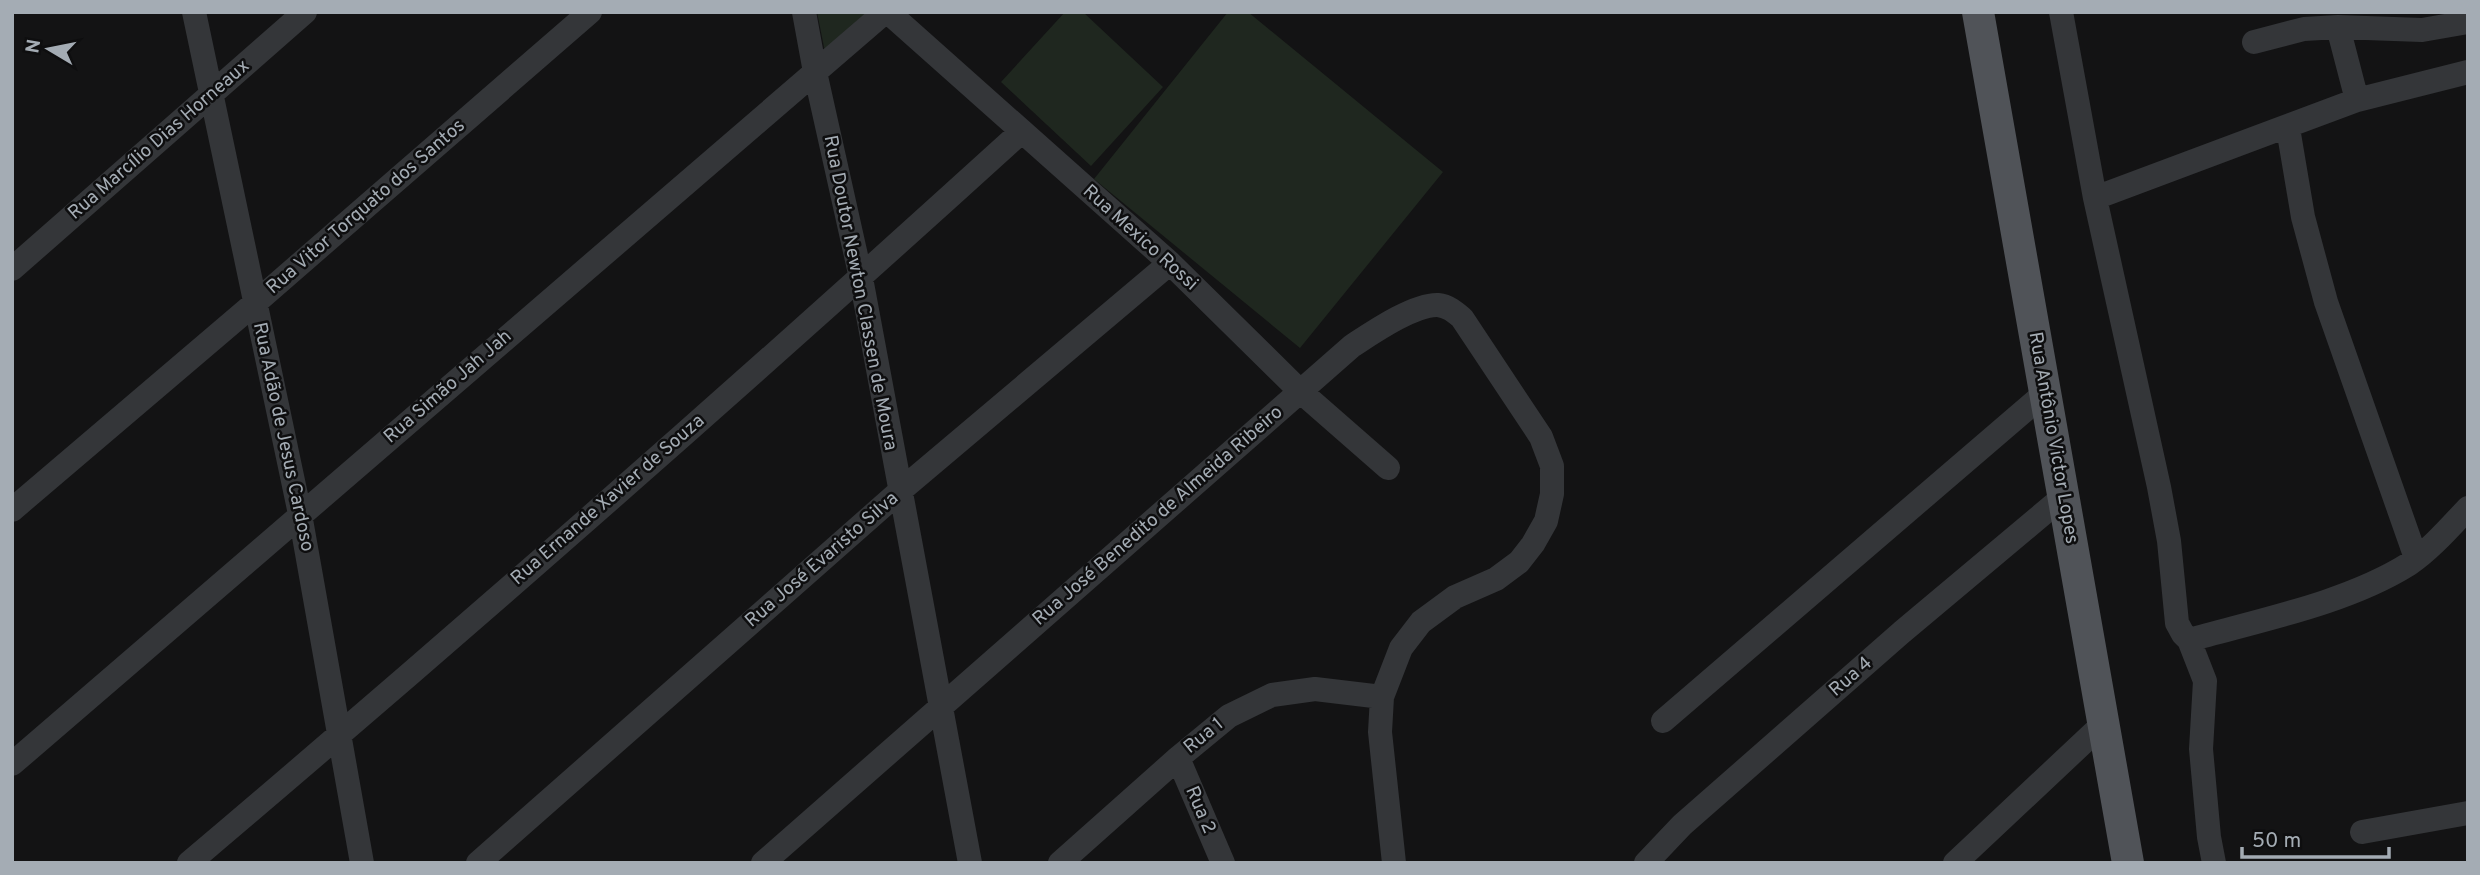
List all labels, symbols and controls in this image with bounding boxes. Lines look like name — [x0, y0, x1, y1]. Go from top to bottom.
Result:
north arrow — [14, 14, 84, 84]
text: N — [21, 38, 47, 55]
street label: Rua Marcílio Dias Horneaux — [63, 54, 255, 225]
street label: Rua Vitor Torquato dos Santos — [262, 114, 470, 300]
street label: Rua Doutor Newton Classen de Moura — [818, 133, 902, 453]
street label: Rua Mexico Rossi — [1077, 180, 1203, 296]
street label: Rua Adão de Jesus Cardoso — [247, 320, 319, 554]
street label: Rua Simão Jah Jah — [379, 325, 517, 449]
street label: Rua Antônio Victor Lopes — [2023, 330, 2083, 546]
street label: Rua José Benedito de Almeida Ribeiro — [1028, 401, 1288, 631]
street label: Rua Ernande Xavier de Souza — [506, 409, 710, 591]
street label: Rua José Evaristo Silva — [740, 487, 904, 633]
street label: Rua 4 — [1824, 652, 1878, 702]
street label: Rua 1 — [1179, 713, 1229, 759]
street label: Rua 2 — [1179, 783, 1221, 837]
scale bar — [2242, 816, 2389, 860]
text: 50 m — [2252, 828, 2301, 855]

